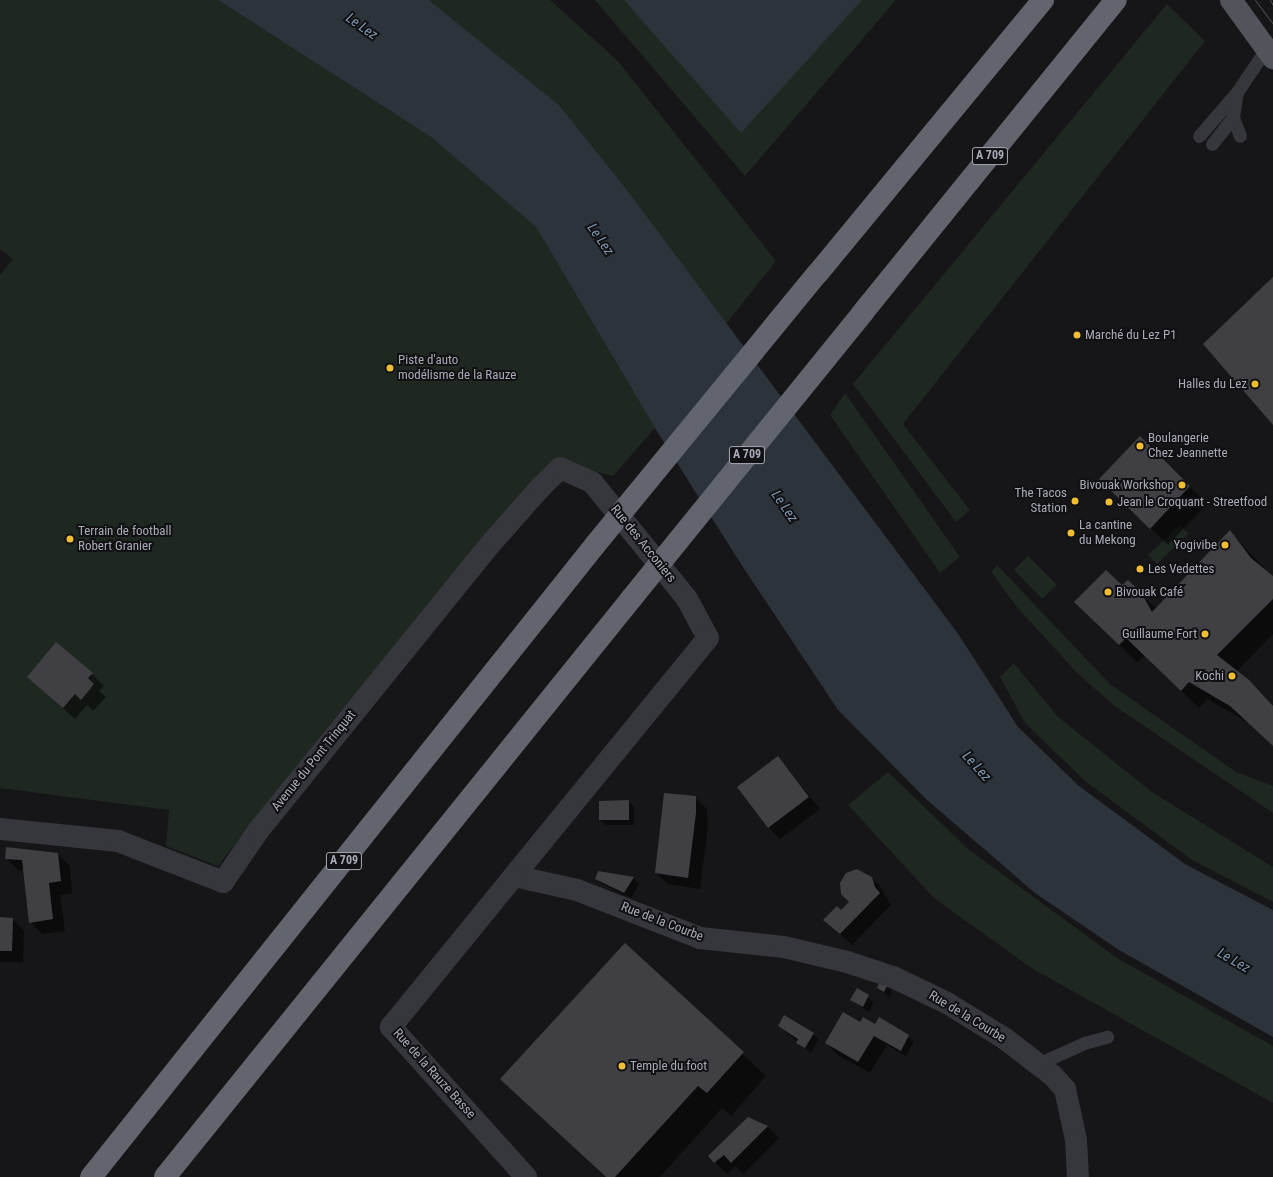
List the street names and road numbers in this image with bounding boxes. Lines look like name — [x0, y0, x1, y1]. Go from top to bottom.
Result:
road number: A 709 — [971, 146, 1009, 166]
road number: A 709 — [728, 445, 766, 465]
street label: Rue des Acconiers — [607, 502, 679, 586]
street label: Avenue du Pont Trinquat — [269, 707, 359, 815]
road number: A 709 — [325, 851, 363, 871]
street label: Rue de la Courbe — [619, 899, 705, 945]
street label: Rue de la Courbe — [926, 988, 1008, 1046]
street label: Rue de la Rauze Basse — [390, 1026, 478, 1122]

